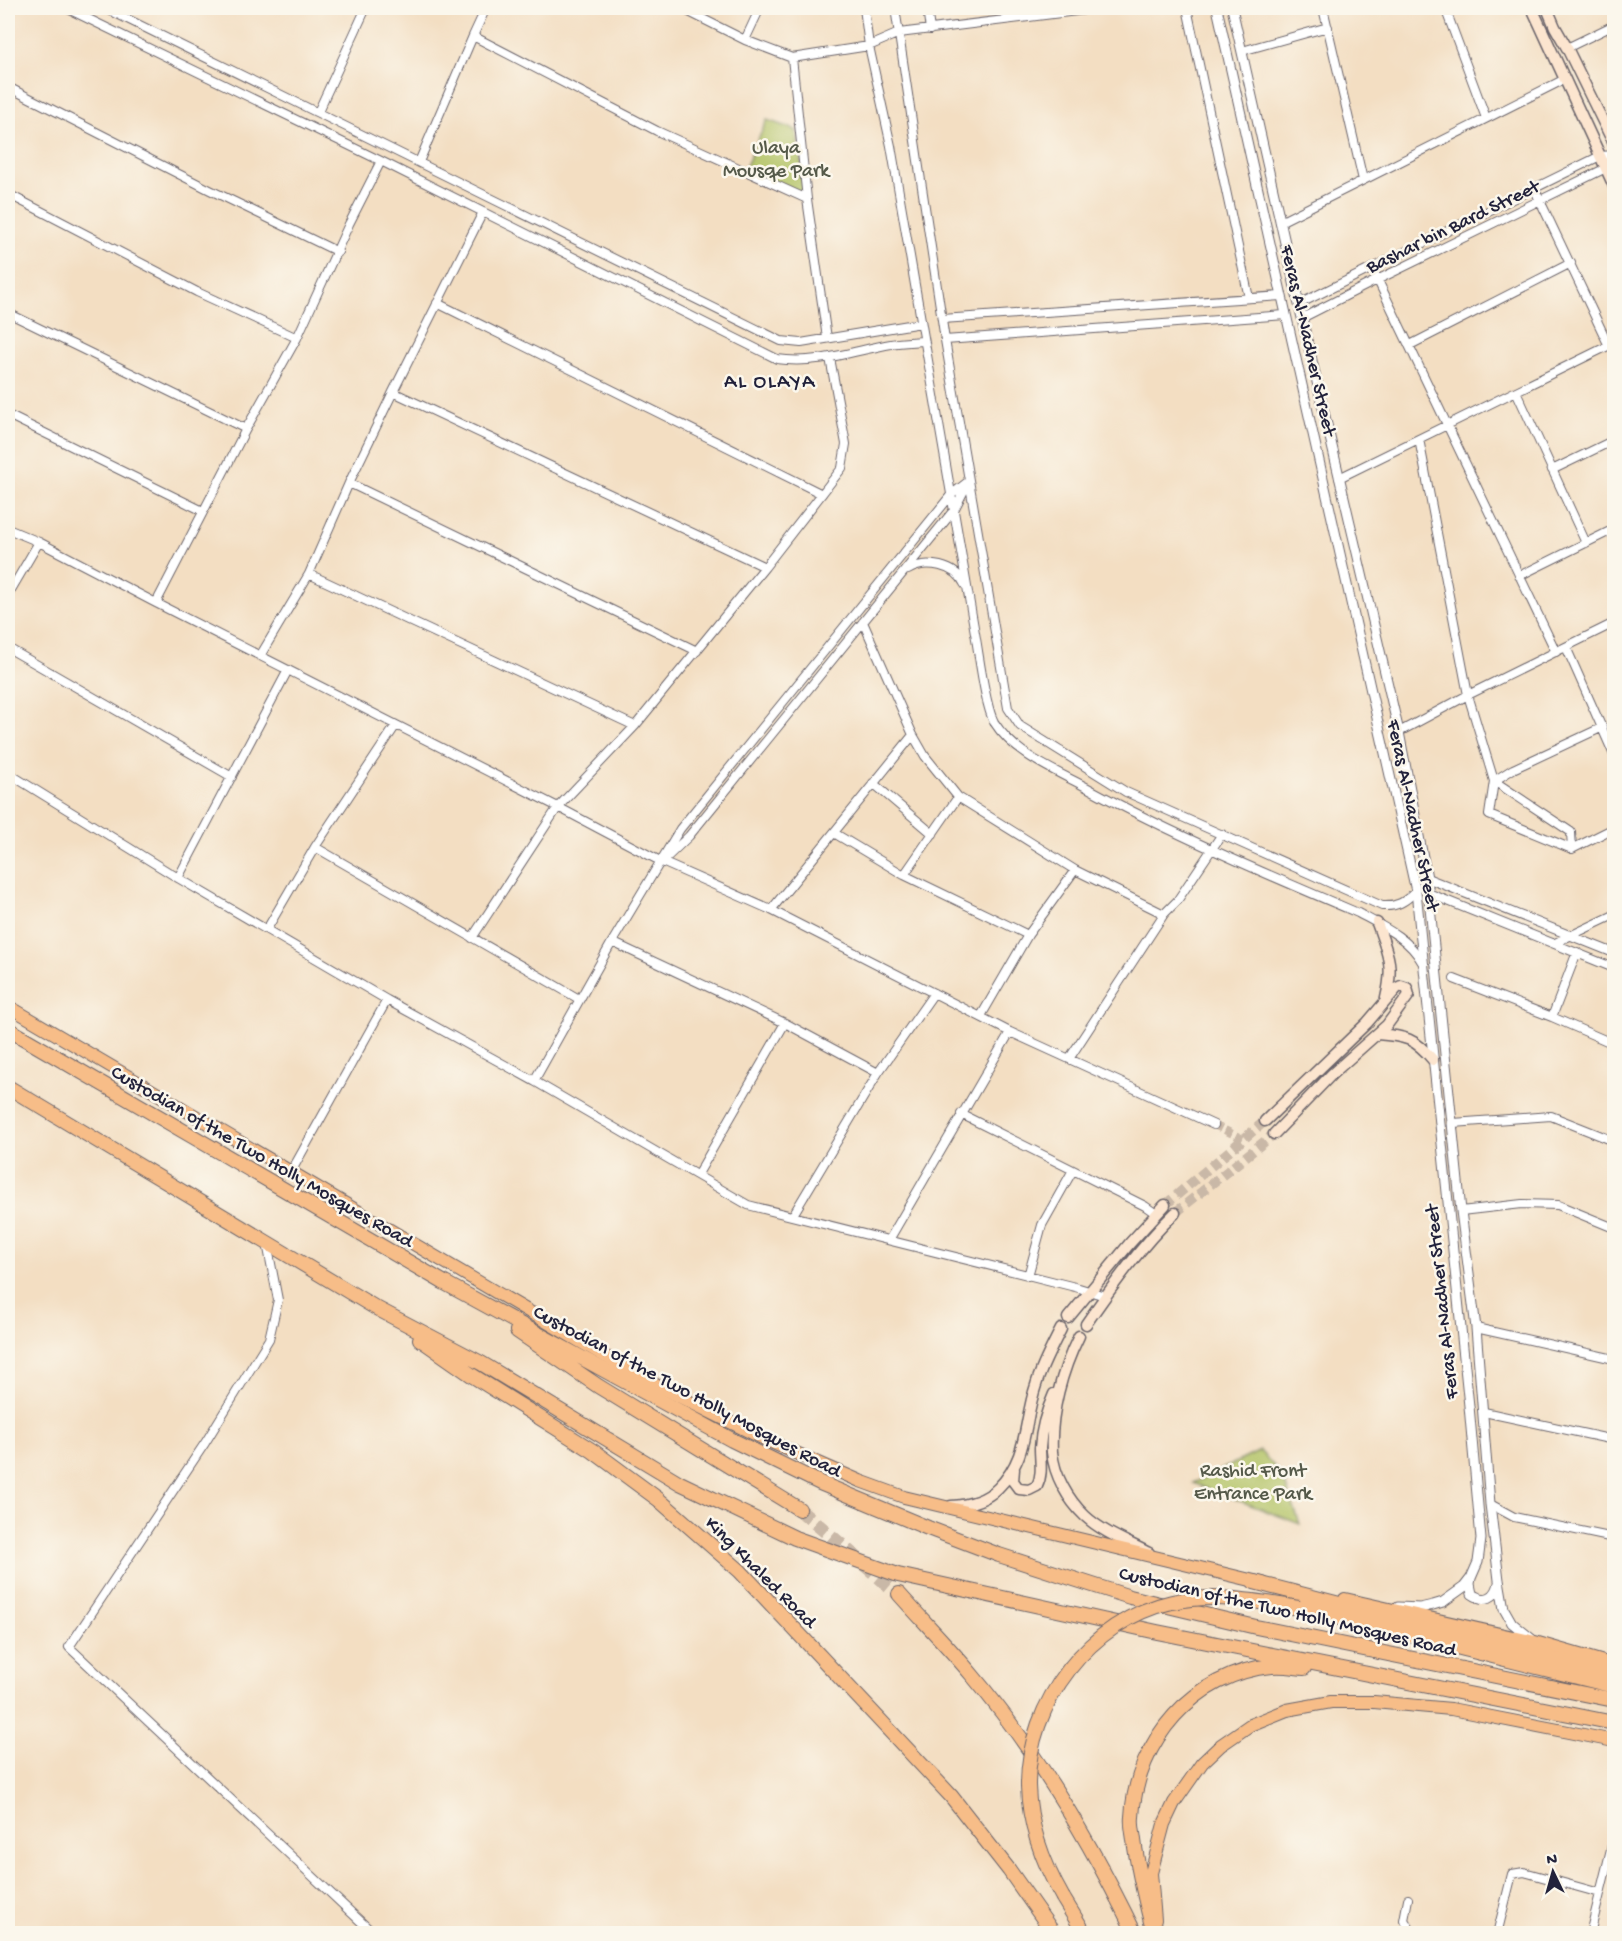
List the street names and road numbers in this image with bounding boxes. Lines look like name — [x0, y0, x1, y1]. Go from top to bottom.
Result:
street label: Bashar bin Bard Street — [1362, 175, 1545, 280]
street label: Feras Al-Nadher Street — [1273, 242, 1340, 440]
street label: Feras Al-Nadher Street — [1380, 717, 1444, 915]
street label: Custodian of the Two Holly Mosques Road — [106, 1062, 418, 1255]
street label: Feras Al-Nadher Street — [1422, 1201, 1465, 1401]
street label: Custodian of the Two Holly Mosques Road — [529, 1302, 846, 1485]
street label: King Khaled Road — [699, 1513, 822, 1636]
street label: Custodian of the Two Holly Mosques Road — [1116, 1563, 1460, 1664]

